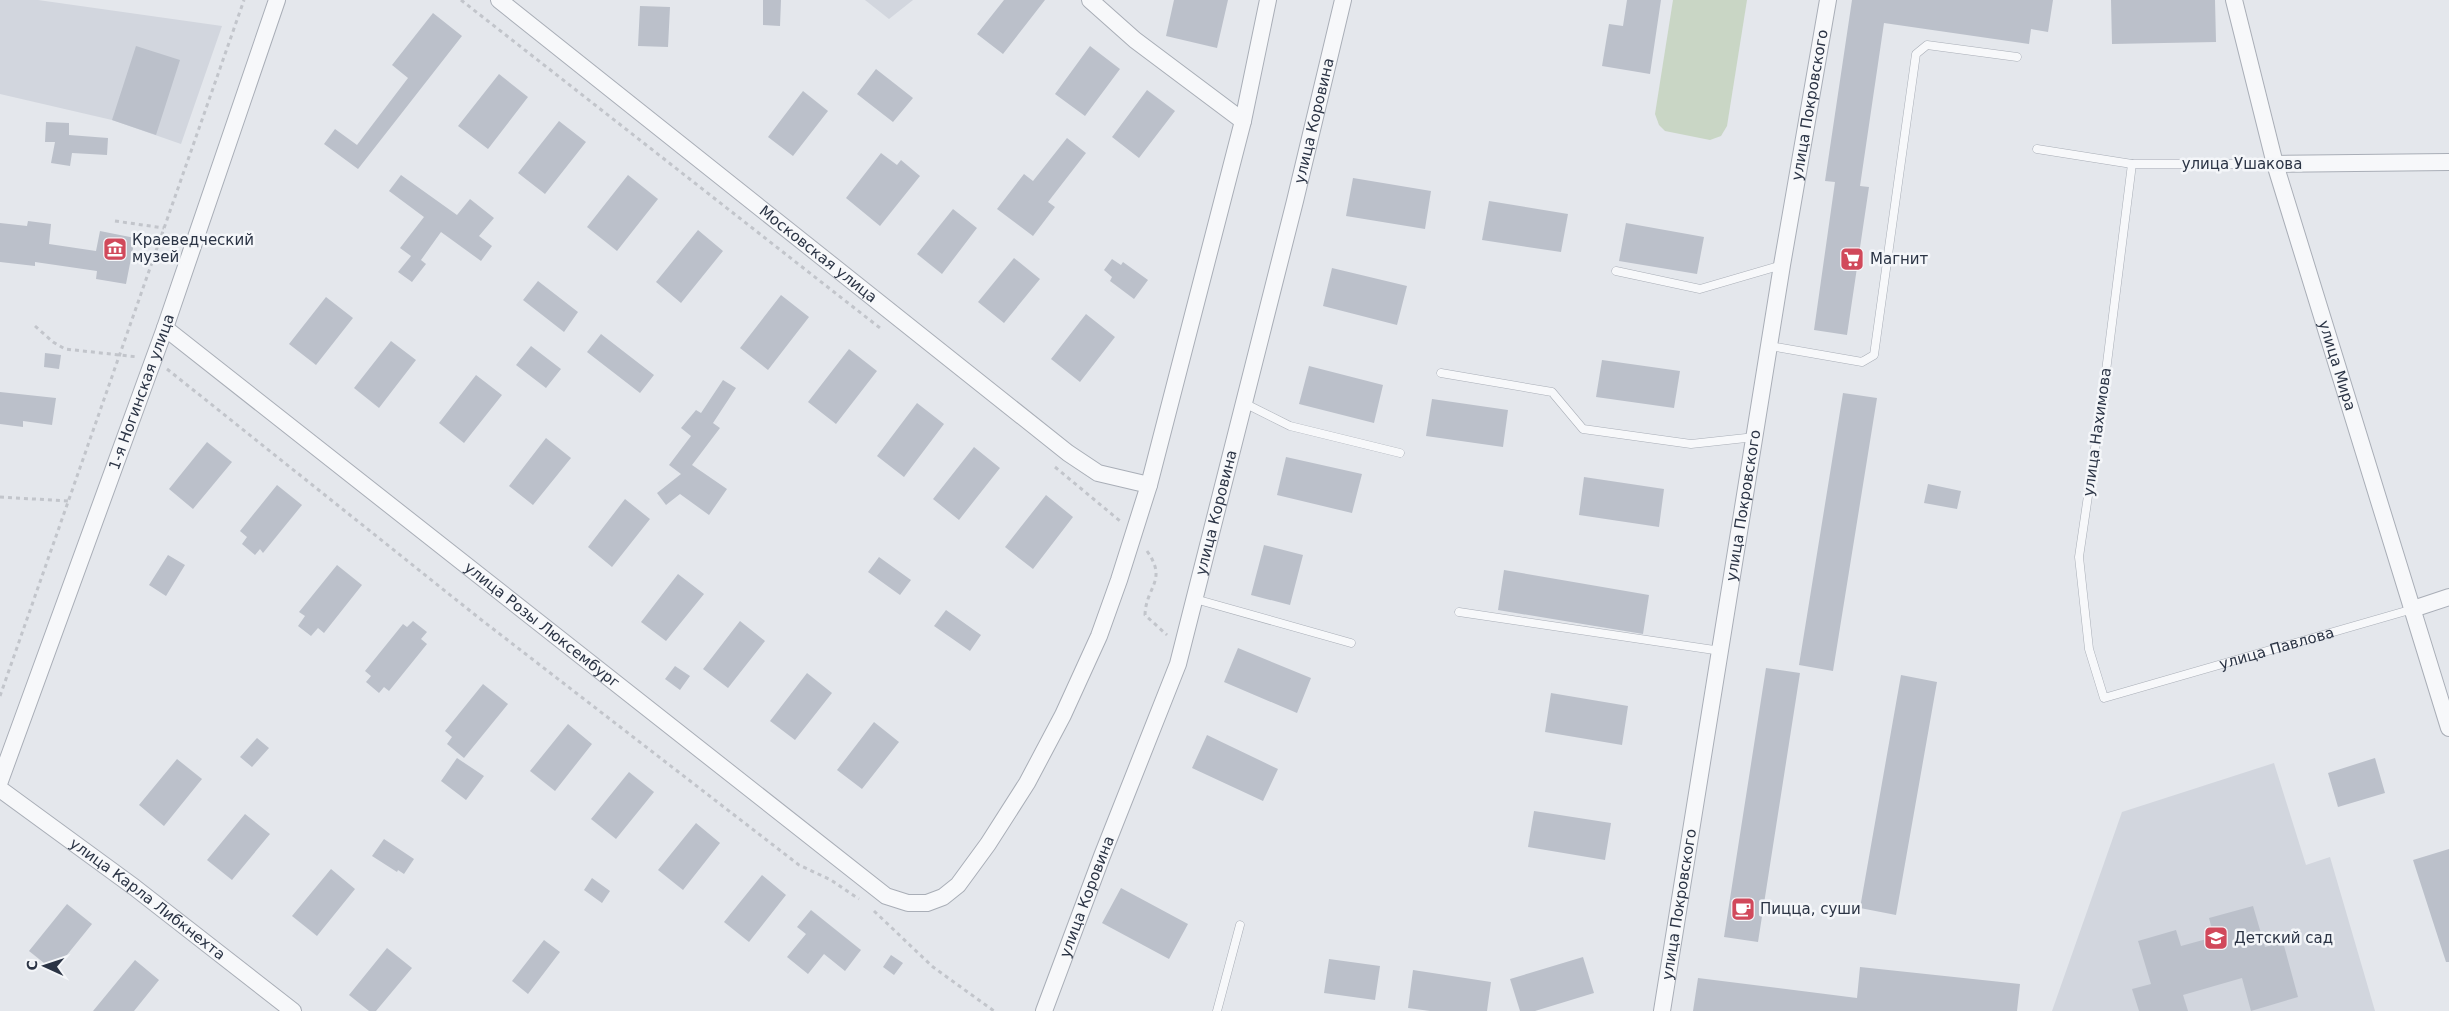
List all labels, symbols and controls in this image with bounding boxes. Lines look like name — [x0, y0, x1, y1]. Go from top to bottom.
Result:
street label: улица Покровского — [1788, 28, 1832, 182]
street label: улица Коровина — [1290, 56, 1338, 185]
street label: улица Ушакова — [2182, 155, 2302, 173]
street label: Московская улица — [756, 202, 881, 306]
place label: Краеведческий музей — [132, 231, 254, 266]
museum icon: Краеведческий музей — [102, 236, 128, 262]
supermarket icon: Магнит — [1839, 246, 1865, 272]
place label: Магнит — [1870, 250, 1929, 268]
street label: 1-я Ногинская улица — [105, 312, 178, 472]
street label: улица Мира — [2315, 318, 2360, 413]
street label: улица Нахимова — [2079, 366, 2115, 498]
street label: улица Покровского — [1722, 428, 1764, 583]
street label: улица Коровина — [1192, 448, 1241, 577]
street label: улица Розы Люксембург — [461, 558, 623, 692]
street label: улица Павлова — [2217, 623, 2336, 673]
street label: улица Покровского — [1658, 827, 1700, 981]
street label: улица Коровина — [1056, 833, 1118, 960]
street label: улица Карла Либкнехта — [66, 834, 229, 964]
cafe icon: Пицца, суши — [1730, 896, 1756, 922]
place label: Пицца, суши — [1760, 900, 1861, 918]
school or university icon: Детский сад — [2203, 925, 2229, 951]
place label: Детский сад — [2234, 929, 2333, 947]
north arrow — [20, 941, 70, 991]
text: С — [24, 960, 40, 971]

